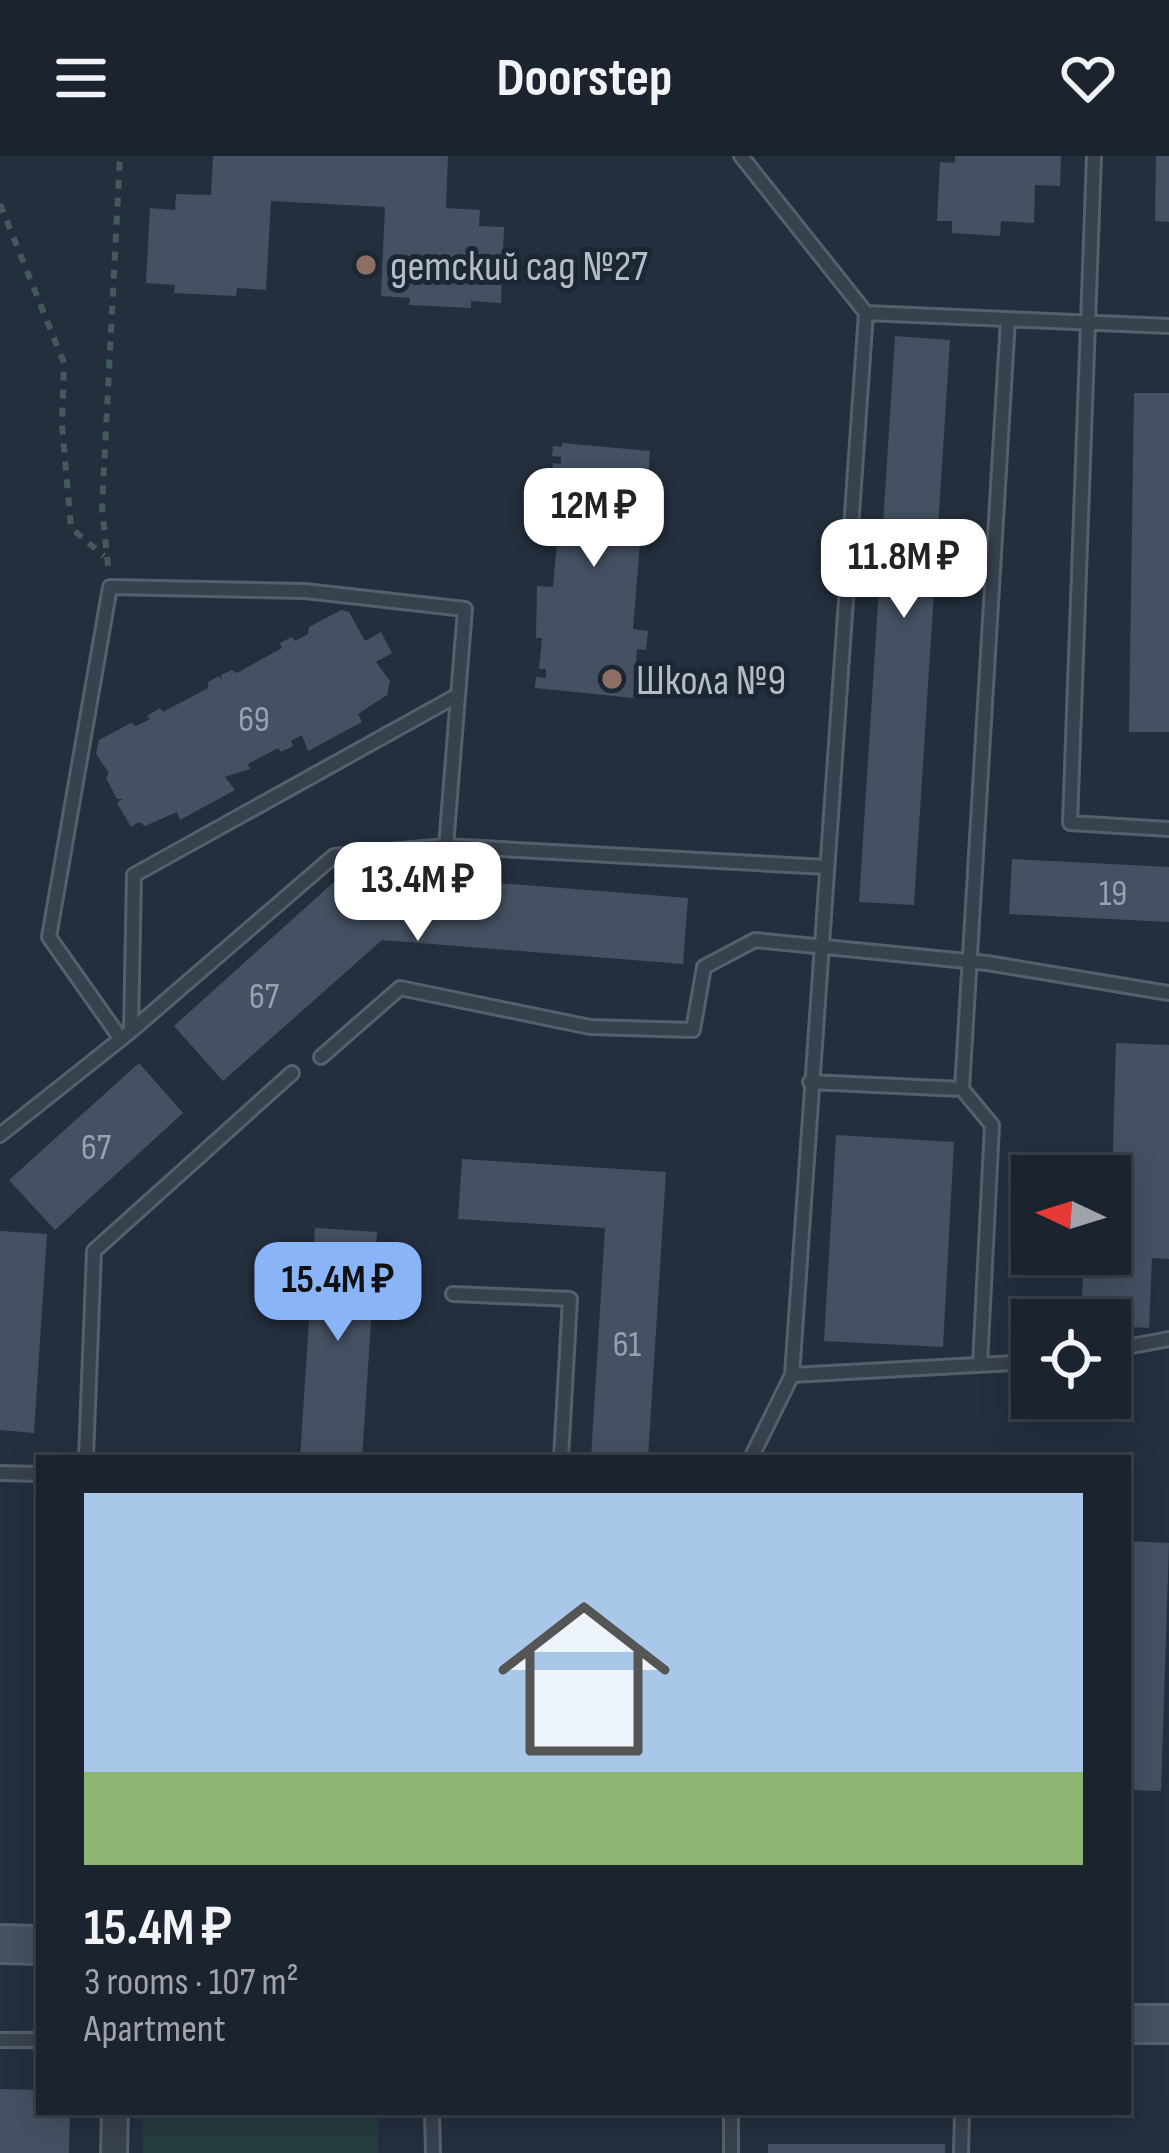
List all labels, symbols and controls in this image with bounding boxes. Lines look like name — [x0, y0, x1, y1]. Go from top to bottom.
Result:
icon: menu — [48, 45, 114, 111]
icon: heart — [1055, 45, 1121, 111]
text: Doorstep — [497, 46, 673, 111]
place label: детский сад №27 — [390, 242, 648, 293]
marker: детский сад №27 — [353, 252, 379, 278]
pin: 12M ₽ — [510, 468, 678, 570]
text: 12M ₽ — [551, 483, 637, 530]
pin: 11.8M ₽ — [793, 519, 1015, 621]
text: 11.8M ₽ — [848, 534, 960, 581]
place label: Школа №9 — [636, 656, 786, 707]
marker: Школа №9 — [599, 666, 625, 692]
house number: 69 — [238, 699, 270, 742]
pin: 13.4M ₽ — [307, 842, 529, 944]
text: 13.4M ₽ — [361, 857, 475, 904]
house number: 19 — [1099, 873, 1127, 916]
house number: 67 — [249, 976, 280, 1019]
house number: 67 — [81, 1127, 112, 1170]
north arrow — [1011, 1155, 1131, 1275]
map controls — [1011, 1155, 1131, 1419]
pin: 15.4M ₽ — [227, 1242, 449, 1344]
text: 15.4M ₽ — [281, 1257, 395, 1304]
button: locate — [1011, 1299, 1131, 1419]
house number: 61 — [613, 1324, 642, 1367]
icon: home — [476, 1571, 692, 1787]
text: 15.4M ₽ — [84, 1898, 232, 1959]
text: 3 rooms · 107 m² — [84, 1959, 299, 2006]
text: Apartment — [84, 2006, 226, 2053]

